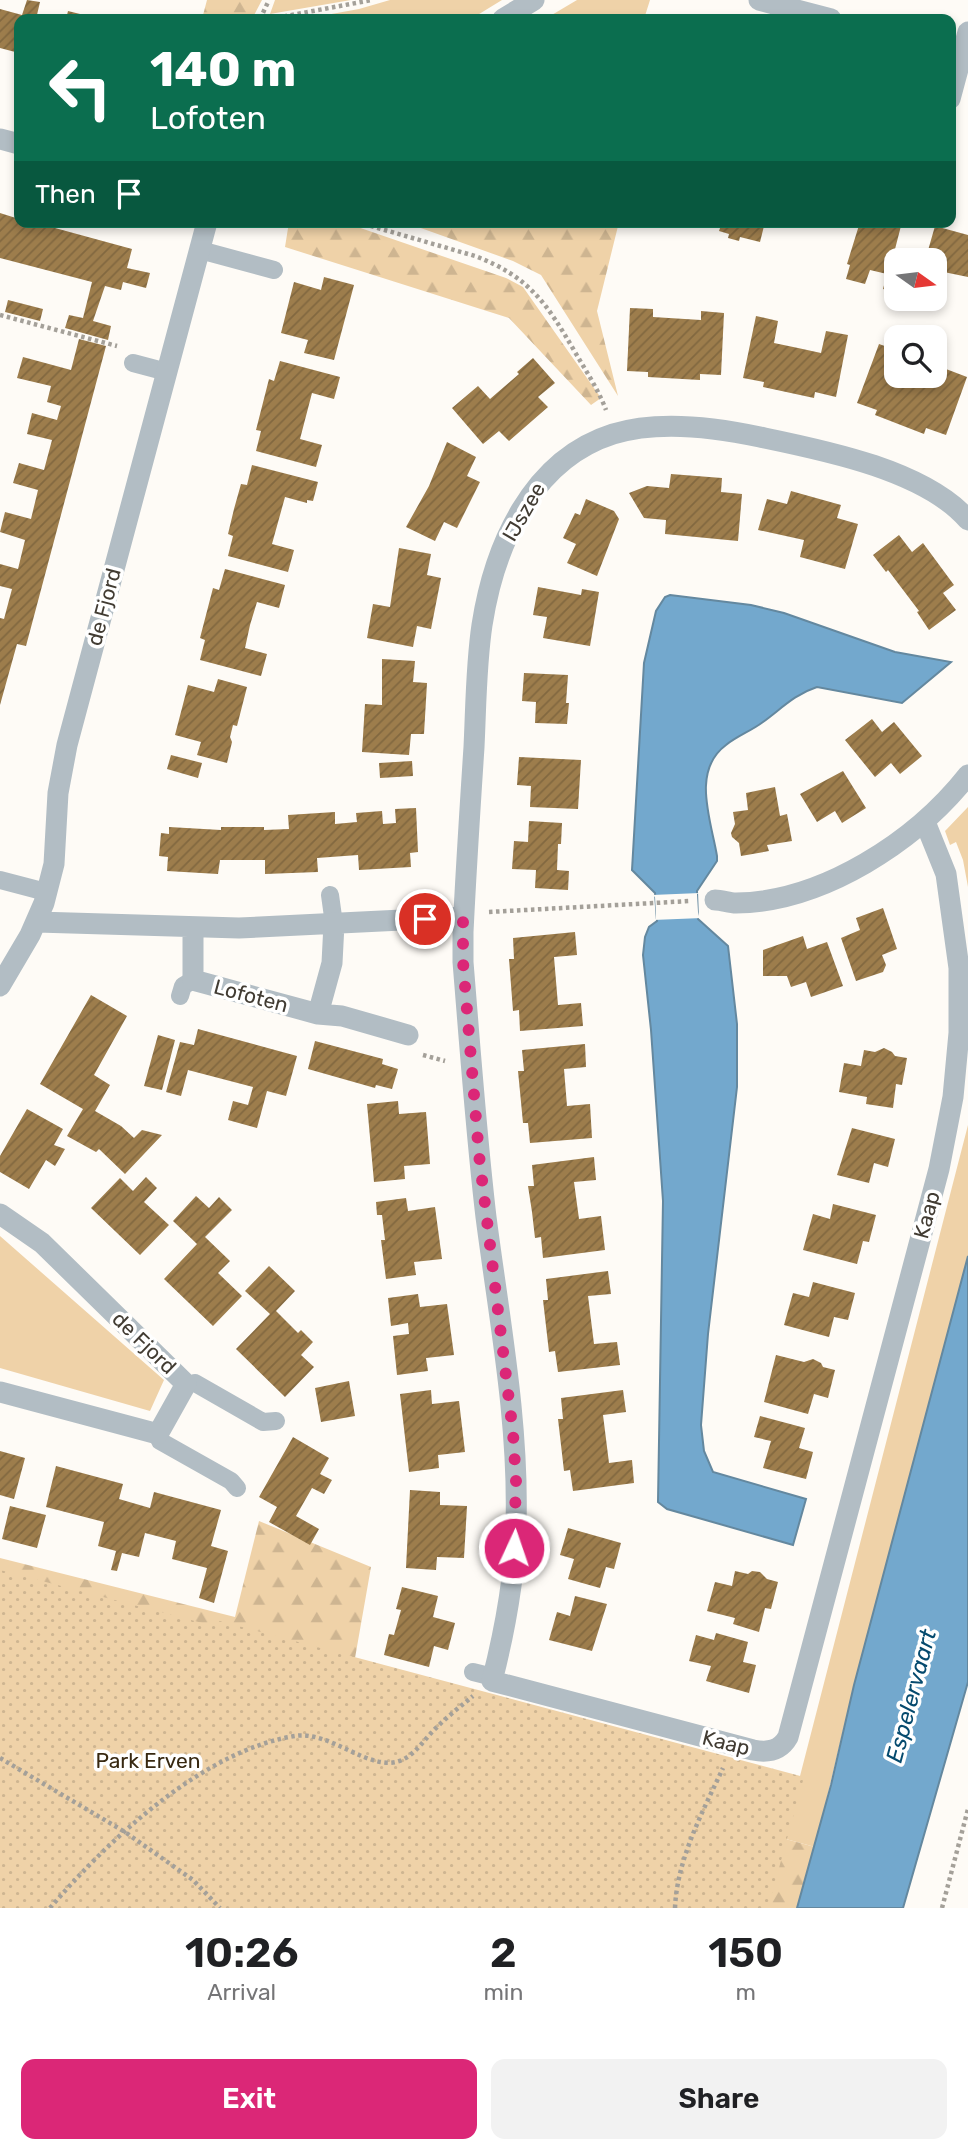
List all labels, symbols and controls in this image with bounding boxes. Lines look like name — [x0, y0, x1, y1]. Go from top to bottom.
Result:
text: 140 m — [150, 40, 296, 98]
icon: left — [35, 42, 126, 133]
text: Lofoten — [150, 99, 266, 137]
icon: arrive — [110, 175, 148, 213]
text: Then — [35, 179, 96, 210]
north arrow — [884, 248, 947, 312]
map controls — [884, 248, 947, 388]
button: search — [884, 325, 947, 388]
street label: IJszee — [497, 478, 550, 546]
street label: de Fjord — [81, 565, 126, 648]
pin — [395, 889, 455, 949]
icon: arrive — [406, 900, 444, 938]
street label: Lofoten — [211, 974, 291, 1017]
street label: Kaap — [908, 1188, 945, 1241]
street label: de Fjord — [107, 1306, 182, 1379]
position arrow — [477, 1511, 551, 1585]
water label: Espelervaart — [880, 1625, 943, 1766]
street label: Kaap — [700, 1725, 753, 1760]
park label: Park Erven — [95, 1748, 201, 1773]
text: 10:26 — [185, 1928, 298, 1978]
text: 2 — [490, 1928, 517, 1978]
text: 150 — [708, 1928, 783, 1978]
text: Arrival — [207, 1978, 276, 2006]
text: min — [483, 1978, 523, 2006]
text: m — [735, 1978, 756, 2006]
button: Exit — [21, 2059, 477, 2139]
button: Share — [491, 2059, 947, 2139]

